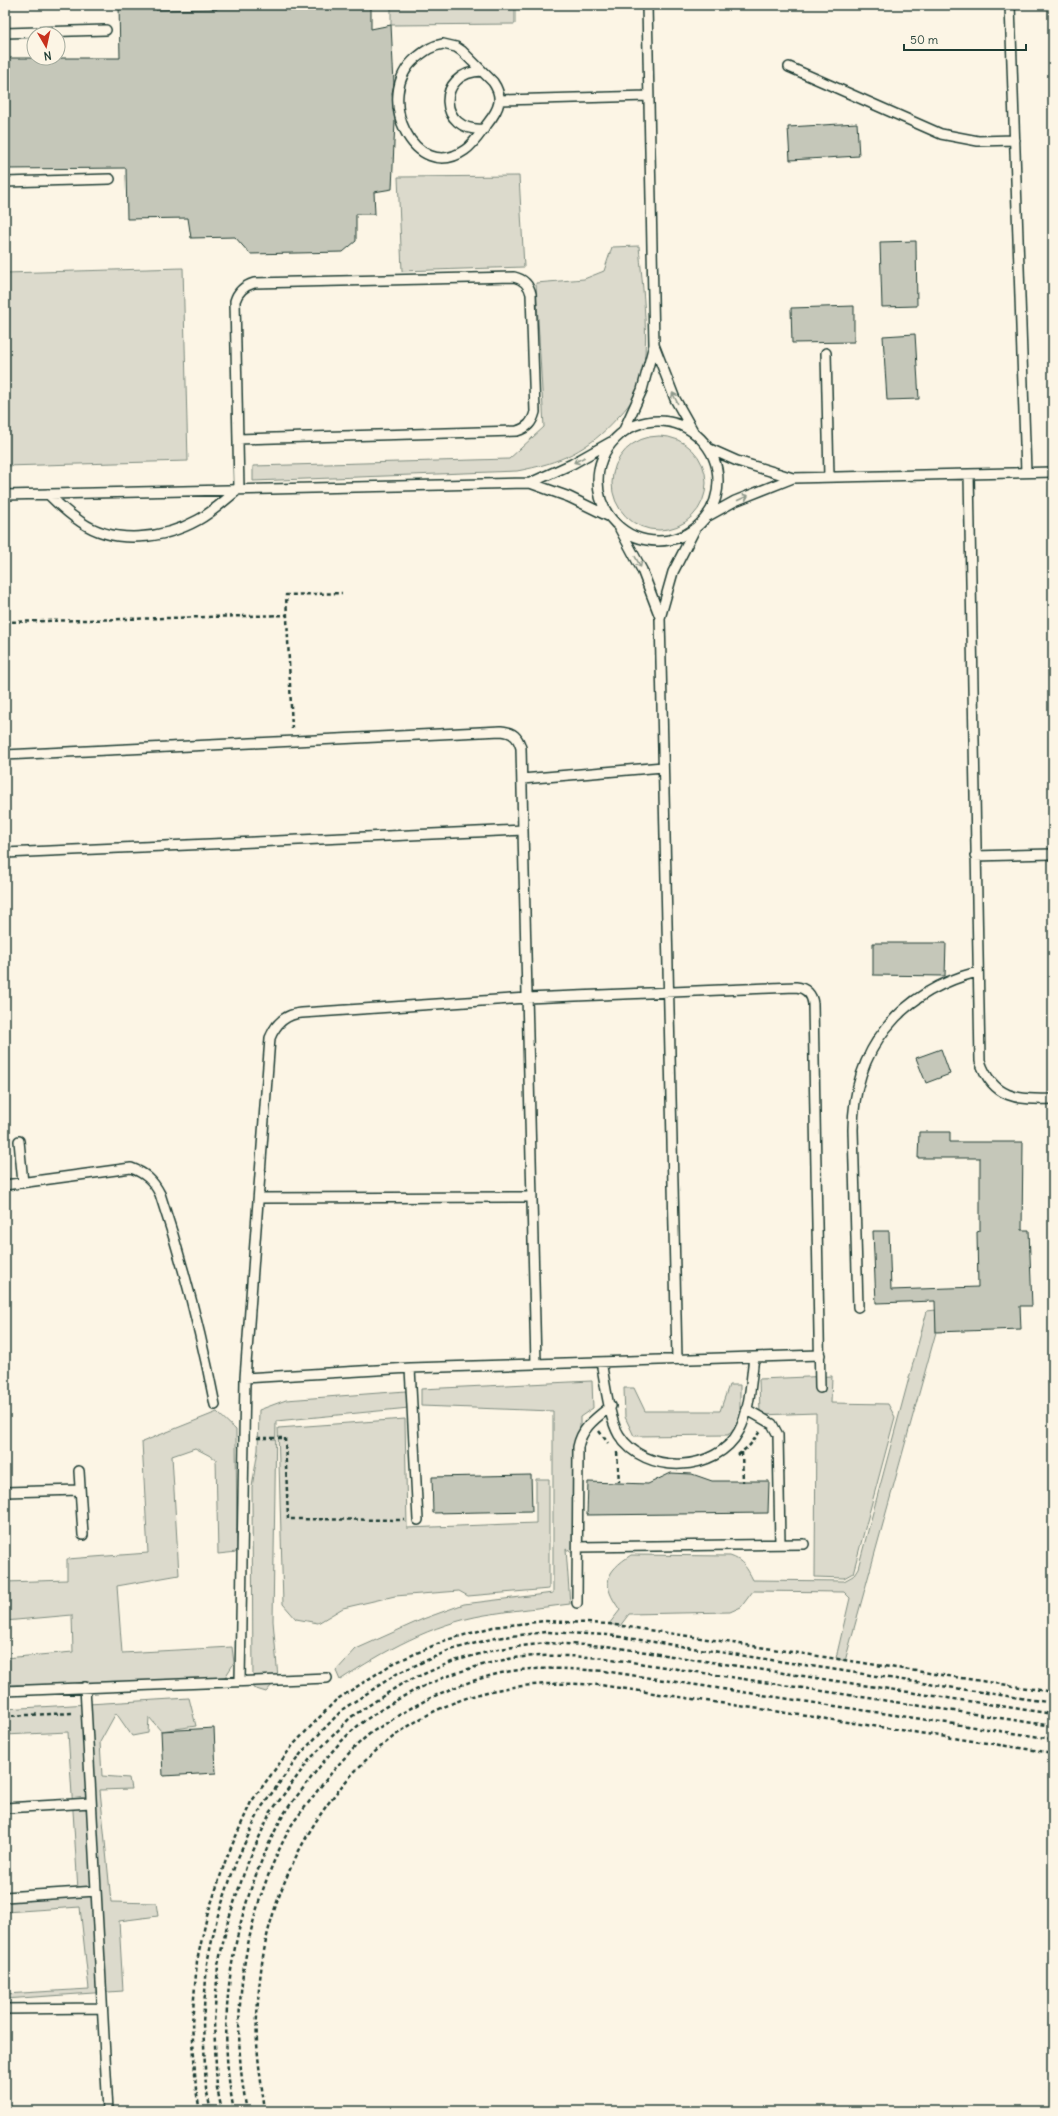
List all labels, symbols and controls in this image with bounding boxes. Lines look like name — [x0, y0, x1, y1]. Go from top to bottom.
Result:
north arrow — [26, 26, 66, 66]
scale bar — [904, 26, 1026, 52]
text: 50 m — [910, 32, 939, 47]
text: N — [43, 48, 52, 63]
one-way arrow — [671, 393, 678, 405]
one-way arrow — [573, 457, 585, 464]
one-way arrow — [736, 494, 748, 501]
one-way arrow — [635, 556, 642, 568]

